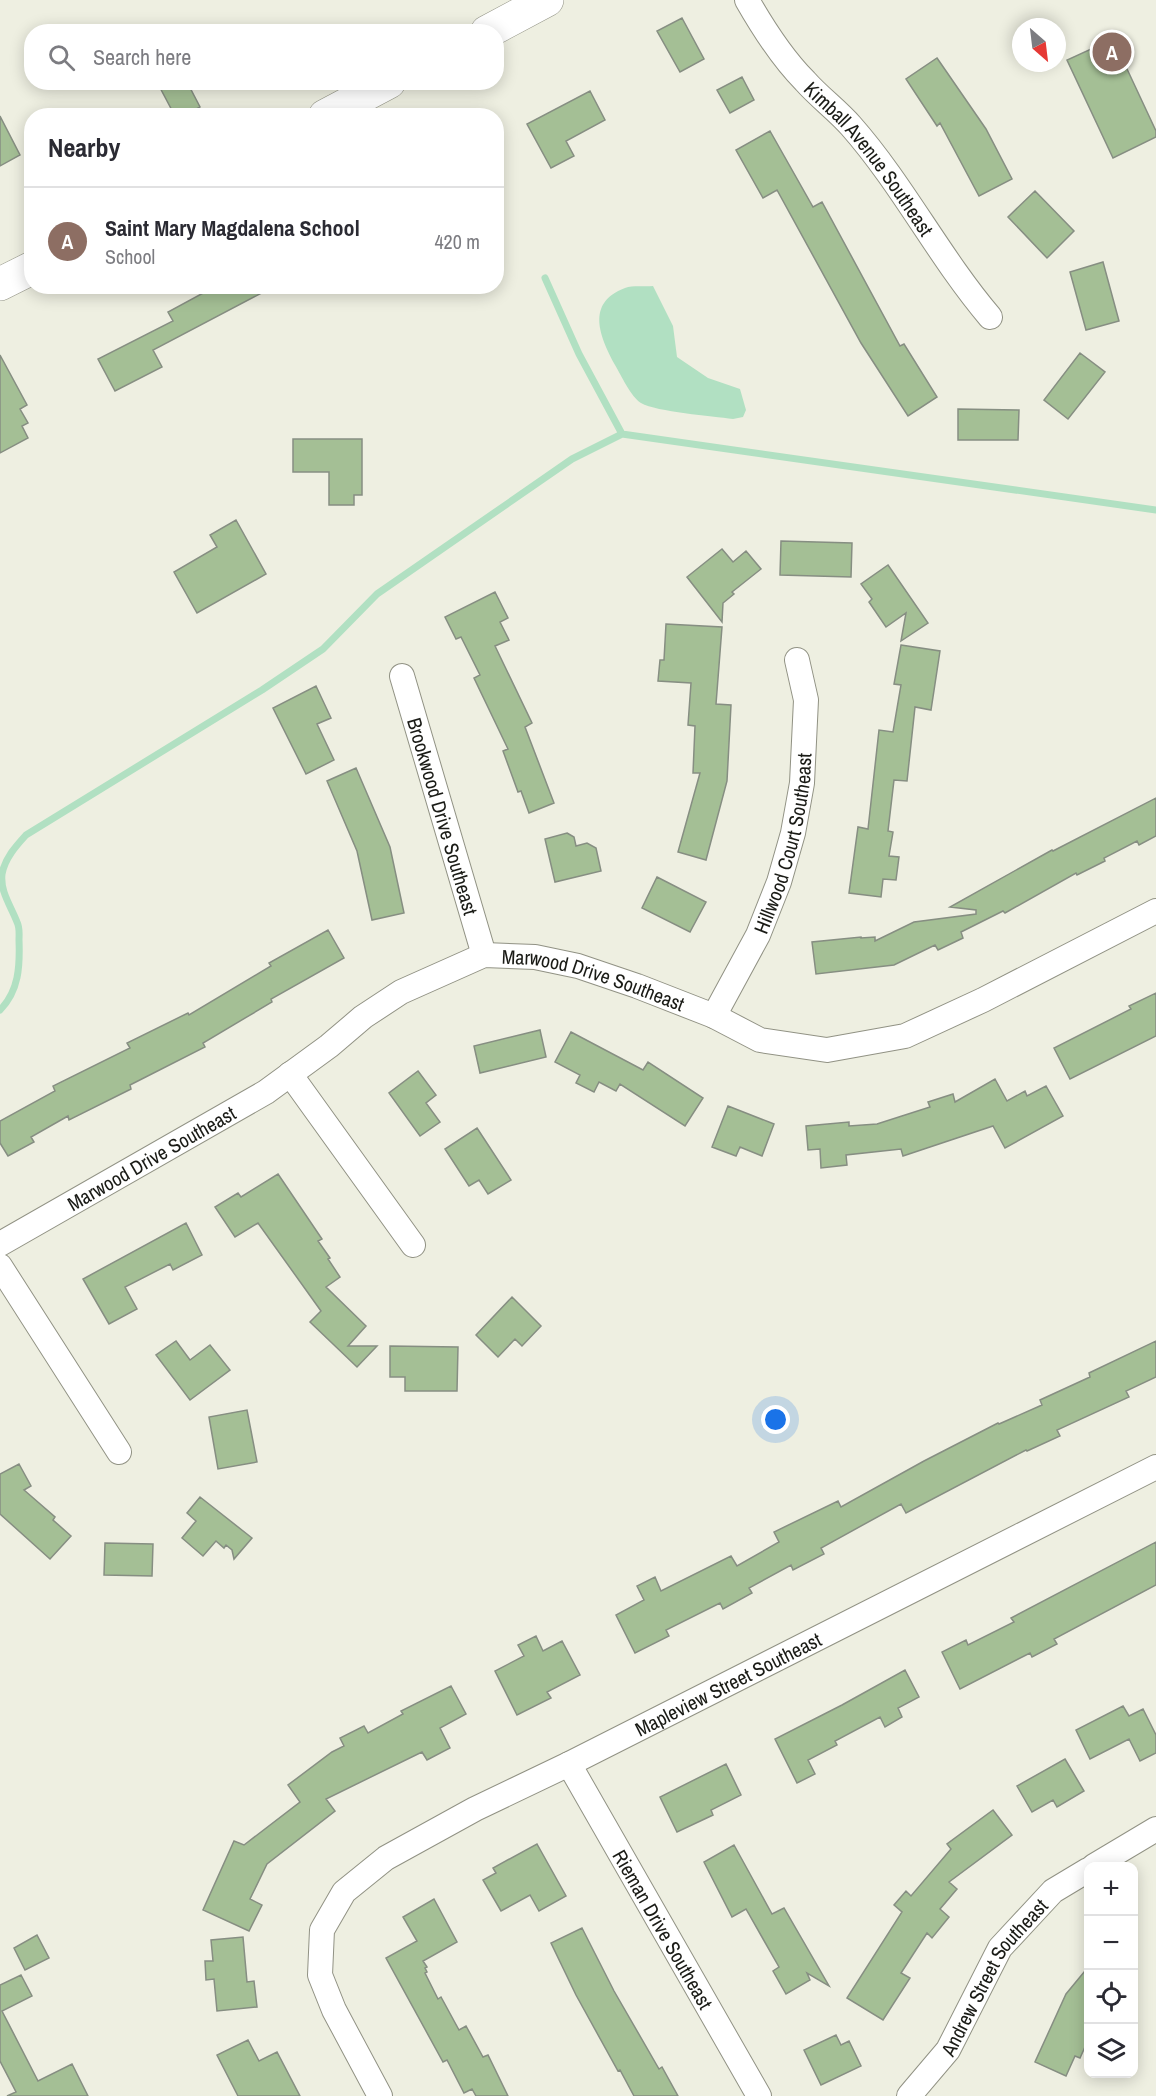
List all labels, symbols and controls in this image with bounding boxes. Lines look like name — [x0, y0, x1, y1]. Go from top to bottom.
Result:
north arrow — [1012, 18, 1066, 72]
search box — [24, 24, 504, 90]
pin: A — [1092, 29, 1132, 74]
icon: search — [45, 41, 78, 74]
text: Search here — [93, 42, 191, 72]
street label: Kimball Avenue Southeast — [799, 75, 941, 241]
text: Nearby — [48, 130, 120, 165]
text: Saint Mary Magdalena School — [105, 213, 360, 243]
text: A — [62, 228, 73, 255]
text: 420 m — [434, 228, 480, 255]
text: School — [105, 243, 155, 270]
street label: Brookwood Drive Southeast — [401, 714, 485, 918]
street label: Hillwood Court Southeast — [746, 752, 817, 937]
street label: Marwood Drive Southeast — [501, 942, 689, 1017]
street label: Marwood Drive Southeast — [62, 1099, 241, 1216]
your location — [761, 1405, 790, 1434]
street label: Mapleview Street Southeast — [630, 1625, 826, 1742]
street label: Rieman Drive Southeast — [607, 1844, 720, 2014]
map controls — [1084, 1862, 1138, 2078]
button: + — [1084, 1862, 1138, 1916]
street label: Andrew Street Southeast — [933, 1892, 1053, 2061]
button: − — [1084, 1916, 1138, 1970]
button: locate — [1084, 1970, 1138, 2024]
button: layers — [1084, 2024, 1138, 2078]

